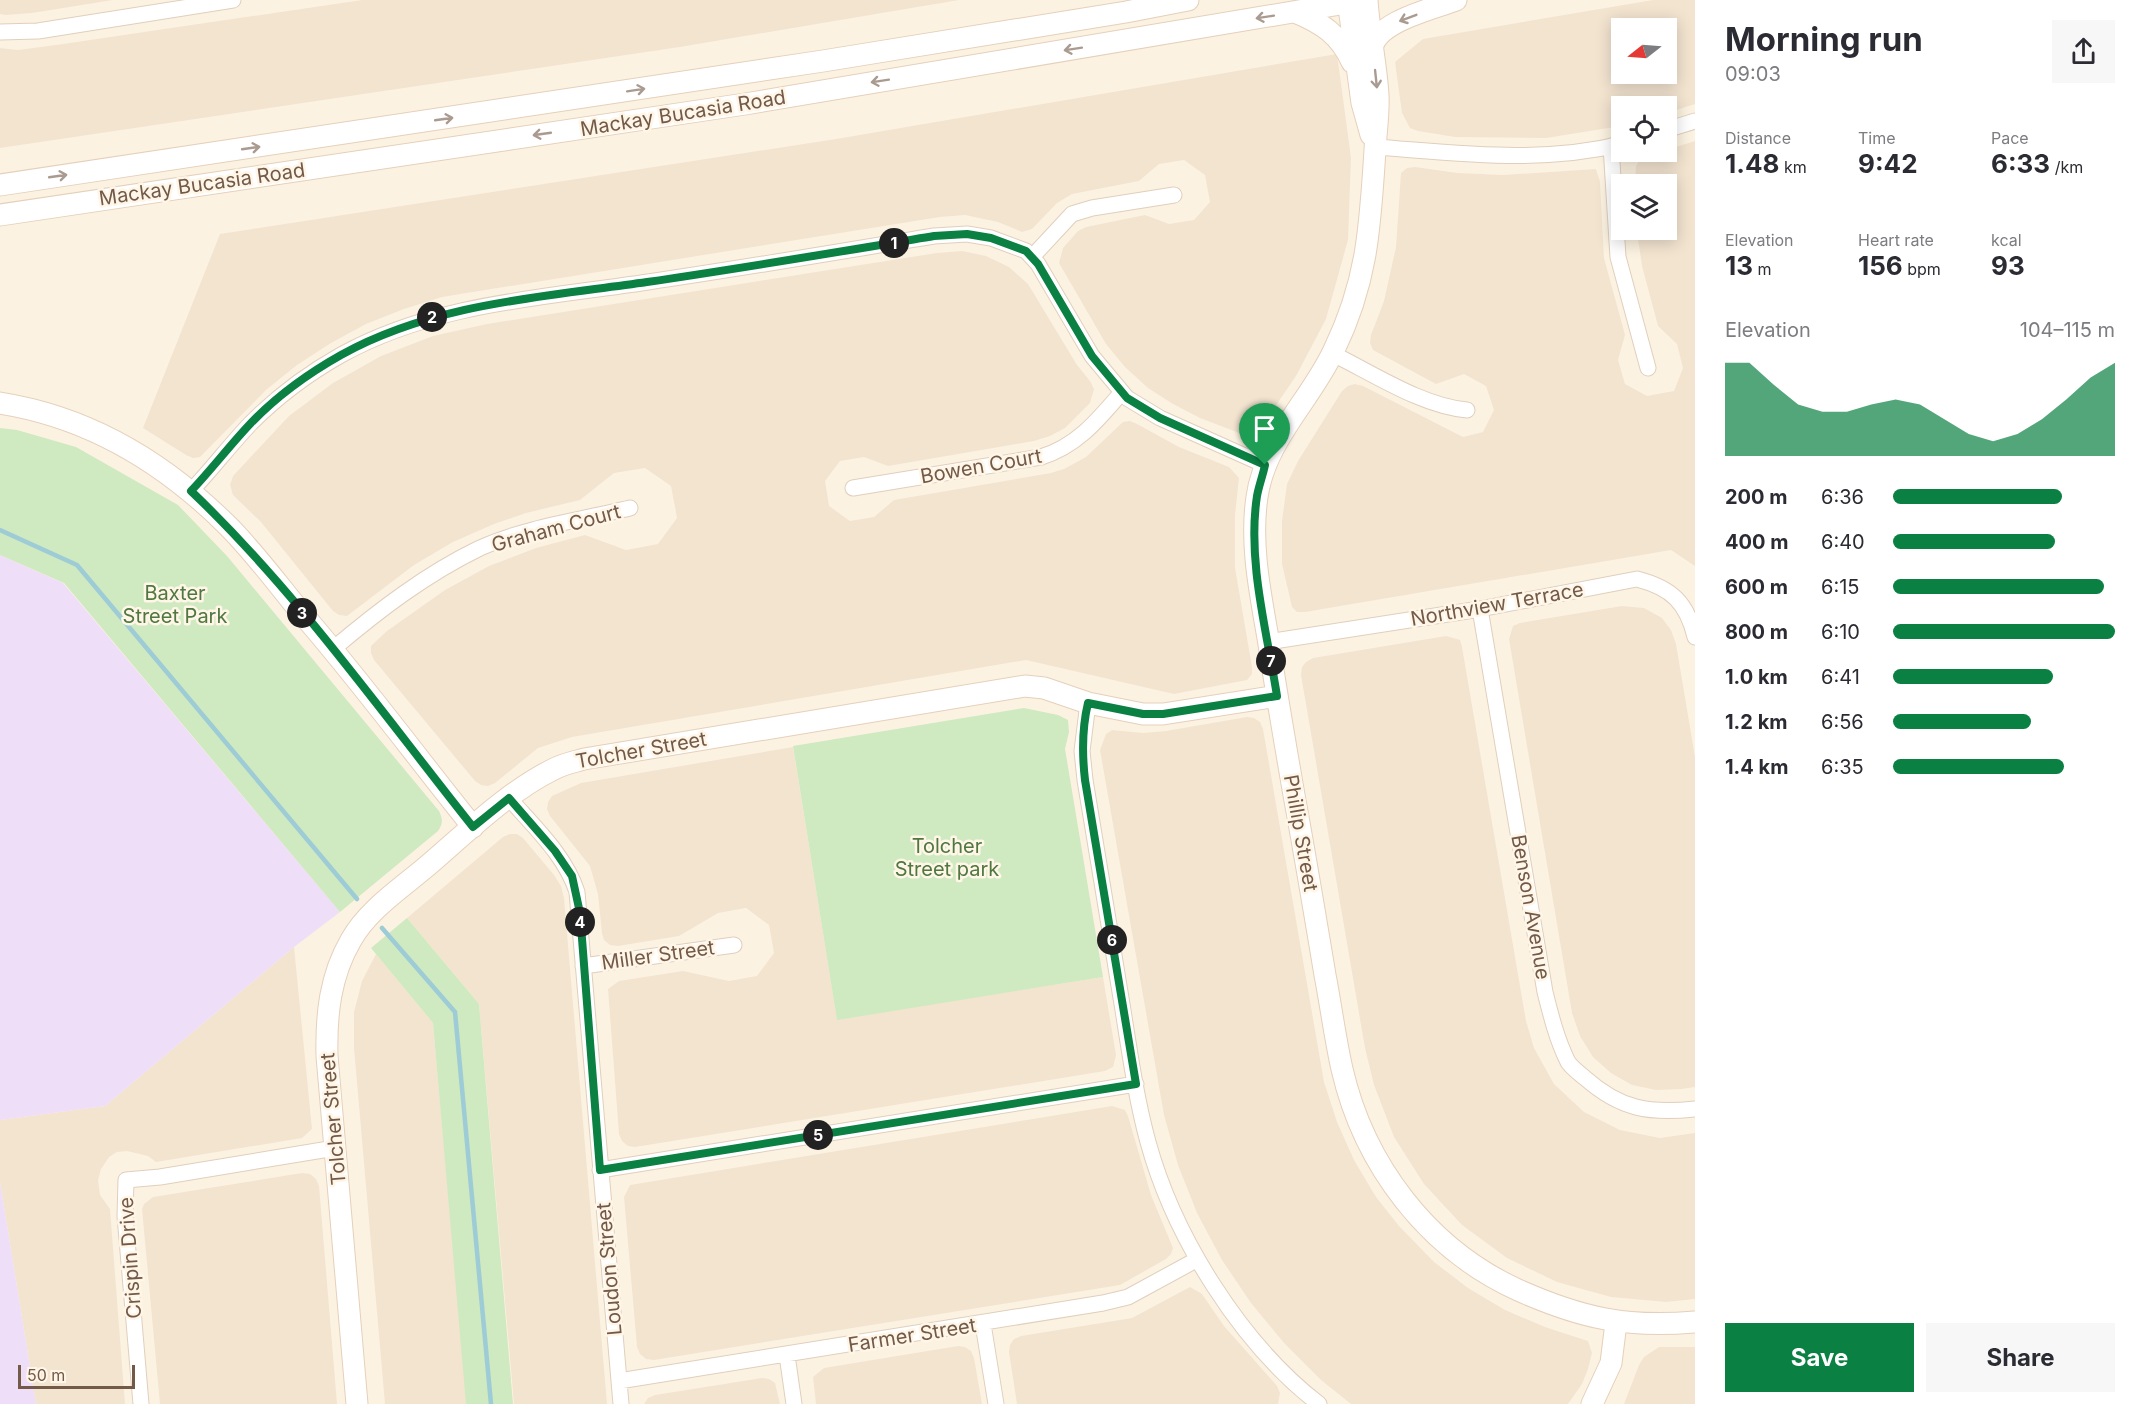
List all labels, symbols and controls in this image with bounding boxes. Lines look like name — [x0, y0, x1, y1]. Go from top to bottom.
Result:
one-way arrow — [1256, 12, 1275, 23]
one-way arrow — [1399, 14, 1418, 25]
north arrow — [1611, 18, 1677, 84]
map controls — [1611, 18, 1677, 240]
text: Morning run — [1725, 19, 1923, 59]
button: share — [2052, 20, 2115, 83]
one-way arrow — [1063, 44, 1083, 55]
text: 09:03 — [1725, 62, 1781, 86]
one-way arrow — [1371, 68, 1382, 88]
one-way arrow — [871, 76, 891, 87]
one-way arrow — [626, 84, 646, 95]
street label: Mackay Bucasia Road — [579, 85, 787, 141]
button: locate — [1611, 96, 1677, 162]
one-way arrow — [433, 113, 453, 124]
one-way arrow — [533, 128, 553, 139]
text: Distance — [1725, 128, 1791, 148]
text: Time — [1858, 128, 1896, 148]
text: Pace — [1991, 128, 2029, 148]
one-way arrow — [240, 142, 260, 153]
text: 1.48 — [1725, 148, 1779, 179]
text: 9:42 — [1858, 148, 1918, 179]
text: 6:33 — [1991, 148, 2050, 179]
text: km — [1779, 157, 1807, 177]
text: /km — [2050, 157, 2083, 177]
street label: Mackay Bucasia Road — [97, 158, 307, 210]
one-way arrow — [47, 171, 67, 182]
button: layers — [1611, 174, 1677, 240]
pin: 1 — [879, 228, 909, 258]
text: Elevation — [1725, 230, 1794, 250]
text: Heart rate — [1858, 230, 1934, 250]
text: kcal — [1991, 230, 2022, 250]
text: 1 — [891, 233, 897, 253]
text: 13 — [1725, 250, 1753, 281]
text: 156 — [1858, 250, 1903, 281]
text: 93 — [1991, 250, 2025, 281]
text: m — [1753, 259, 1772, 279]
text: bpm — [1903, 259, 1941, 279]
pin: 2 — [417, 302, 447, 332]
text: 2 — [427, 307, 437, 327]
text: Elevation — [1725, 318, 1811, 342]
text: 104–115 m — [2020, 318, 2115, 342]
pin — [1239, 403, 1290, 465]
icon: arrive — [1248, 412, 1281, 445]
street label: Bowen Court — [919, 443, 1044, 488]
text: 200 m — [1725, 485, 1788, 509]
text: 6:36 — [1821, 485, 1864, 509]
street label: Graham Court — [489, 499, 624, 557]
text: 400 m — [1725, 530, 1789, 554]
text: 6:40 — [1821, 530, 1865, 554]
text: 600 m — [1725, 575, 1788, 599]
text: 6:15 — [1821, 575, 1859, 599]
street label: Northview Terrace — [1409, 577, 1585, 631]
park label: Baxter Street Park — [123, 581, 227, 628]
pin: 3 — [287, 598, 317, 628]
text: 3 — [297, 603, 307, 623]
text: 800 m — [1725, 620, 1788, 644]
text: 6:10 — [1821, 620, 1860, 644]
pin: 7 — [1256, 646, 1286, 676]
text: 7 — [1266, 651, 1276, 671]
text: 1.0 km — [1725, 665, 1788, 689]
text: 6:41 — [1821, 665, 1860, 689]
text: 1.2 km — [1725, 710, 1788, 734]
text: 6:56 — [1821, 710, 1864, 734]
street label: Tolcher Street — [574, 727, 709, 773]
text: 1.4 km — [1725, 755, 1788, 779]
text: 6:35 — [1821, 755, 1864, 779]
street label: Phillip Street — [1279, 773, 1323, 894]
street label: Benson Avenue — [1506, 833, 1556, 981]
park label: Tolcher Street park — [895, 834, 999, 881]
pin: 4 — [565, 907, 595, 937]
text: 4 — [575, 912, 585, 932]
pin: 6 — [1097, 925, 1127, 955]
text: 6 — [1107, 930, 1117, 950]
street label: Miller Street — [600, 935, 716, 975]
street label: Tolcher Street — [315, 1051, 351, 1186]
pin: 5 — [803, 1120, 833, 1150]
text: 5 — [813, 1125, 823, 1145]
street label: Crispin Drive — [114, 1196, 146, 1320]
street label: Loudon Street — [591, 1201, 627, 1336]
street label: Farmer Street — [846, 1313, 978, 1357]
button: Save — [1725, 1323, 1914, 1392]
button: Share — [1926, 1323, 2115, 1392]
scale bar — [18, 1362, 135, 1390]
text: 50 m — [27, 1365, 65, 1385]

